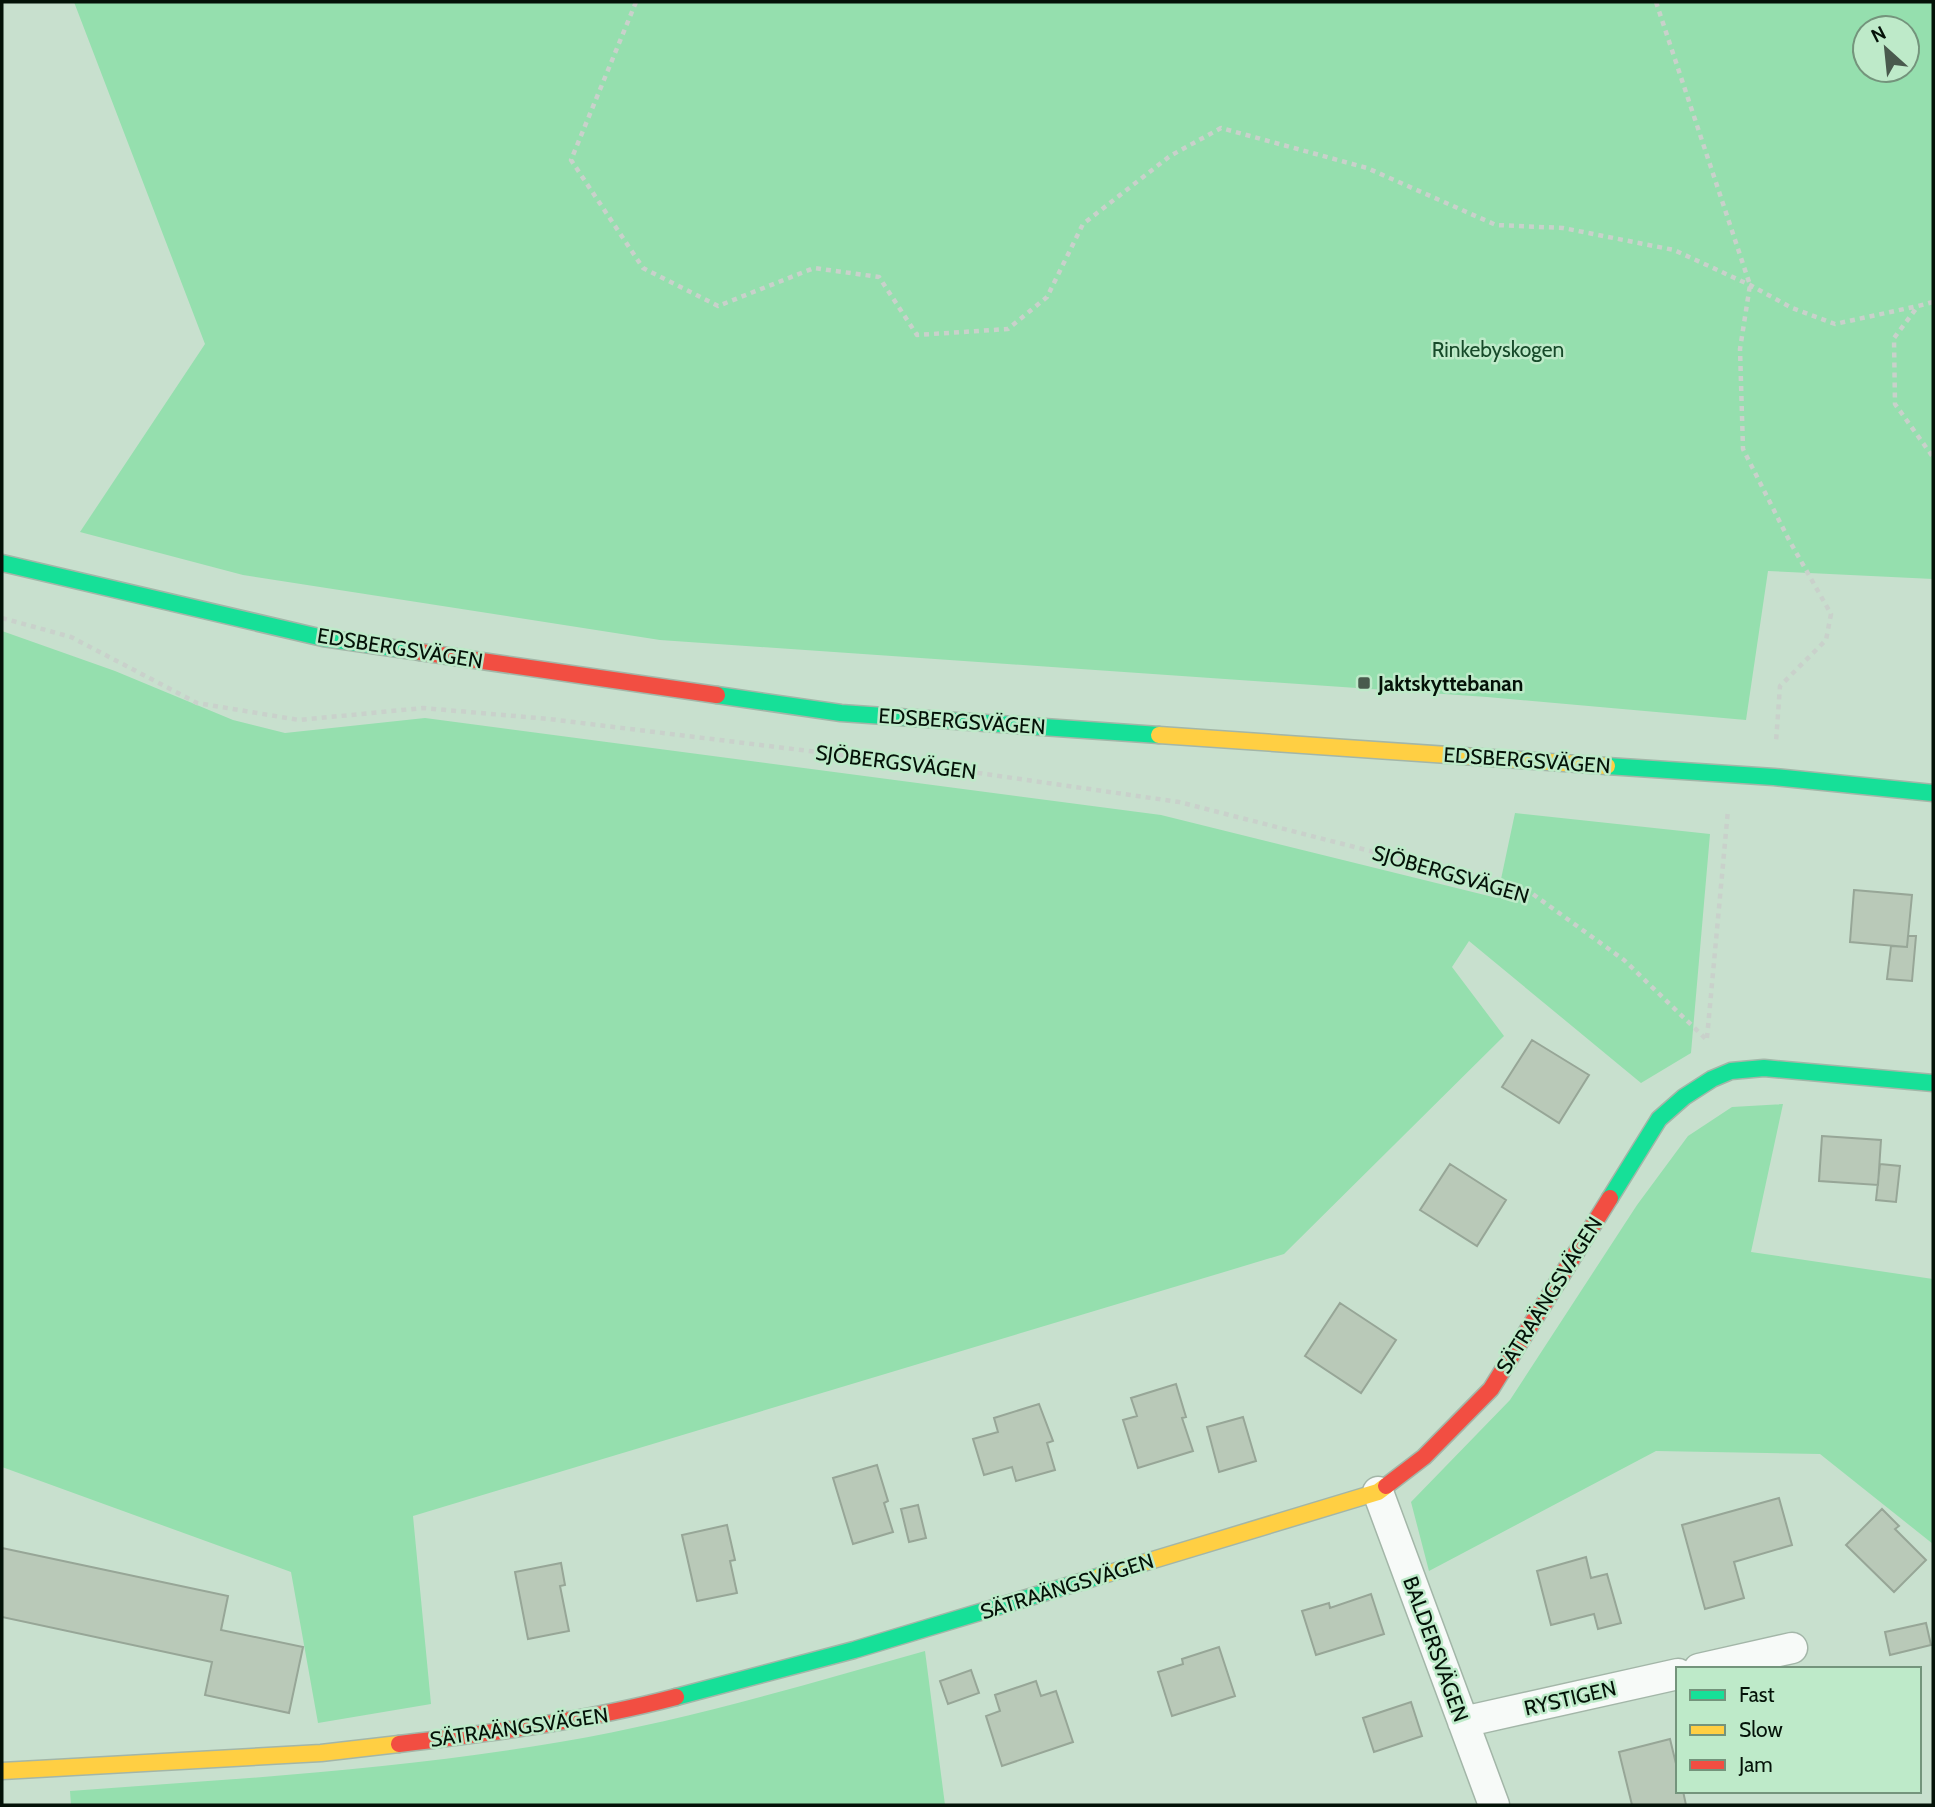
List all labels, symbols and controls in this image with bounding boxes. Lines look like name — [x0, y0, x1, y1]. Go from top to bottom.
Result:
north arrow — [1851, 14, 1921, 84]
text: N — [1867, 21, 1890, 48]
park label: Rinkebyskogen — [1432, 337, 1564, 362]
street label: EDSBERGSVÄGEN — [315, 623, 485, 673]
place label: Jaktskyttebanan — [1377, 671, 1523, 696]
marker: Jaktskyttebanan — [1356, 675, 1372, 691]
street label: EDSBERGSVÄGEN — [878, 703, 1046, 739]
street label: SJÖBERGSVÄGEN — [814, 740, 978, 784]
street label: EDSBERGSVÄGEN — [1443, 742, 1611, 778]
street label: SJÖBERGSVÄGEN — [1370, 840, 1532, 908]
street label: SÄTRAÄNGSVÄGEN — [1491, 1212, 1607, 1378]
street label: SÄTRAÄNGSVÄGEN — [977, 1548, 1157, 1624]
street label: BALDERSVÄGEN — [1398, 1573, 1474, 1725]
legend — [1676, 1667, 1921, 1793]
street label: RYSTIGEN — [1522, 1675, 1618, 1721]
text: Fast — [1739, 1682, 1775, 1707]
street label: SÄTRAÄNGSVÄGEN — [428, 1702, 610, 1752]
text: Slow — [1739, 1717, 1783, 1742]
text: Jam — [1738, 1752, 1773, 1777]

